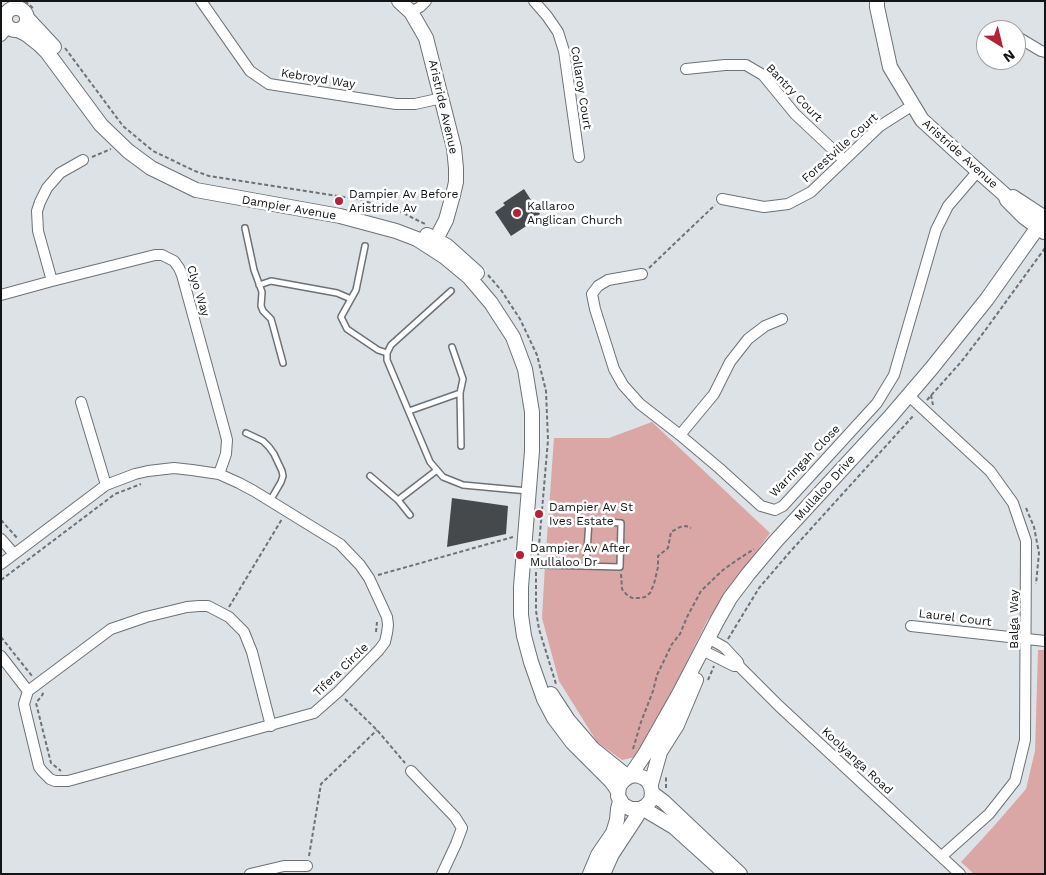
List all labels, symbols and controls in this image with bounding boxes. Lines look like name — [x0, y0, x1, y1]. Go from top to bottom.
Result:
north arrow — [976, 20, 1026, 70]
street label: Collaroy Court — [567, 45, 595, 131]
text: N — [1000, 47, 1018, 66]
street label: Aristride Avenue — [425, 58, 461, 156]
street label: Bantry Court — [763, 61, 825, 125]
street label: Kebroyd Way — [280, 66, 356, 92]
street label: Forestville Court — [799, 110, 881, 186]
street label: Aristride Avenue — [919, 116, 1001, 192]
place label: Dampier Av Before Aristride Av — [349, 187, 458, 215]
street label: Dampier Avenue — [241, 193, 337, 223]
marker: Dampier Av Before Aristride Av — [333, 195, 345, 207]
place label: Kallaroo Anglican Church — [527, 199, 623, 227]
marker: Kallaroo Anglican Church — [511, 207, 523, 219]
street label: Clyo Way — [183, 264, 213, 318]
street label: Warringah Close — [767, 422, 843, 500]
street label: Mullaloo Drive — [792, 452, 858, 524]
place label: Dampier Av St Ives Estate — [549, 500, 633, 528]
marker: Dampier Av St Ives Estate — [533, 508, 545, 520]
place label: Dampier Av After Mullaloo Dr — [530, 541, 630, 569]
marker: Dampier Av After Mullaloo Dr — [514, 549, 526, 561]
street label: Balga Way — [1007, 589, 1021, 649]
street label: Laurel Court — [918, 606, 992, 630]
street label: Tifera Circle — [311, 640, 371, 700]
street label: Koolyanga Road — [818, 724, 896, 798]

